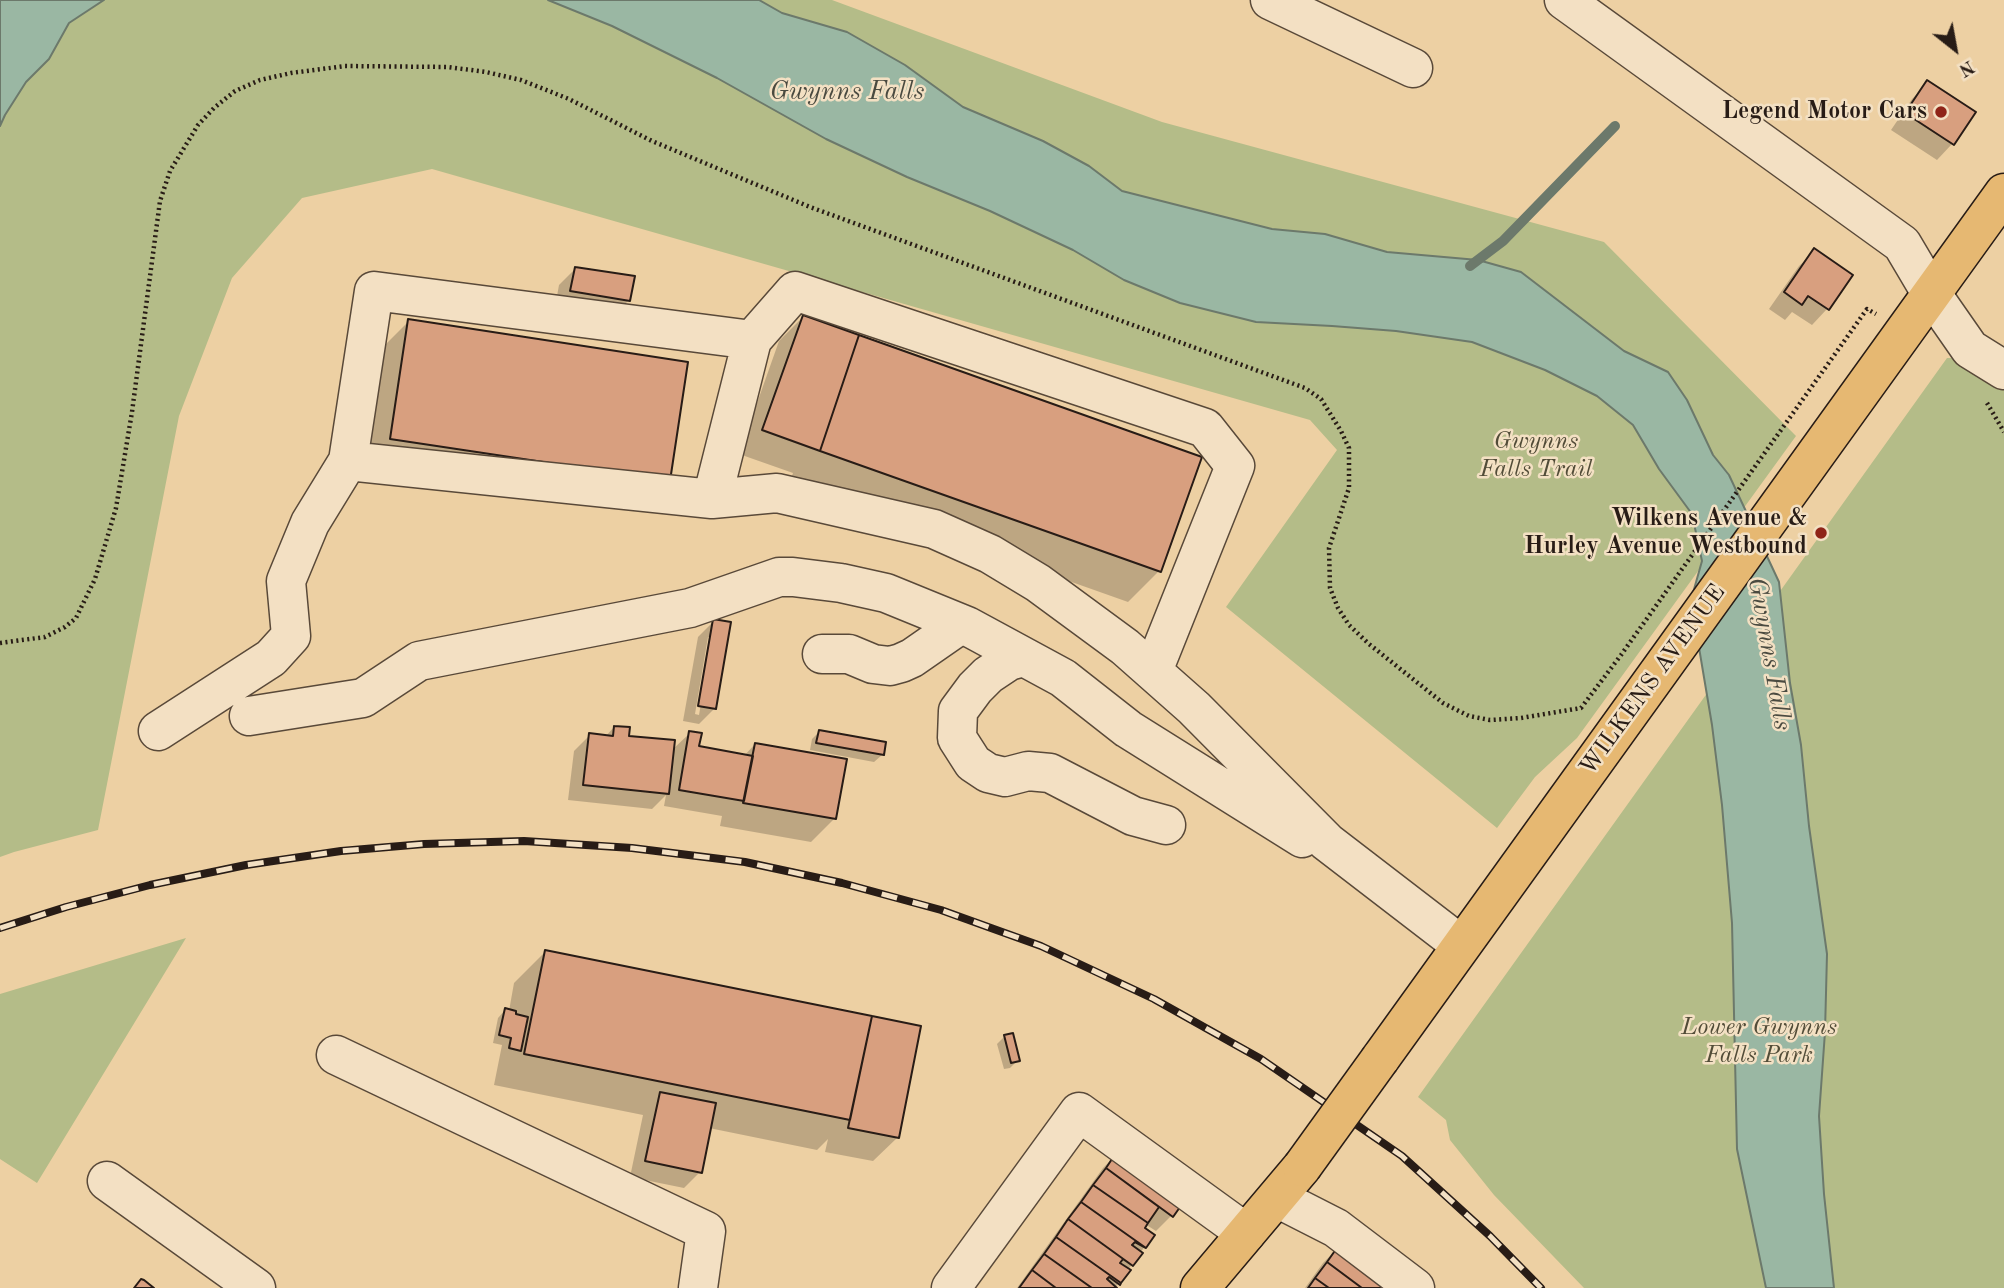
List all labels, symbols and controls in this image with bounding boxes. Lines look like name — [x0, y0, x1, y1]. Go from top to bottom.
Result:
north arrow — [1920, 14, 1990, 84]
text: N — [1955, 56, 1977, 79]
water label: Gwynns Falls — [769, 76, 925, 108]
place label: Legend Motor Cars — [1722, 98, 1927, 126]
marker: Legend Motor Cars — [1933, 104, 1949, 120]
park label: Gwynns Falls Trail — [1479, 428, 1593, 484]
place label: Wilkens Avenue & Hurley Avenue Westbound — [1524, 505, 1807, 561]
marker: Wilkens Avenue & Hurley Avenue Westbound — [1813, 525, 1829, 541]
water label: Gwynns Falls — [1740, 575, 1798, 733]
street label: WILKENS AVENUE — [1574, 579, 1732, 781]
park label: Lower Gwynns Falls Park — [1681, 1014, 1837, 1070]

